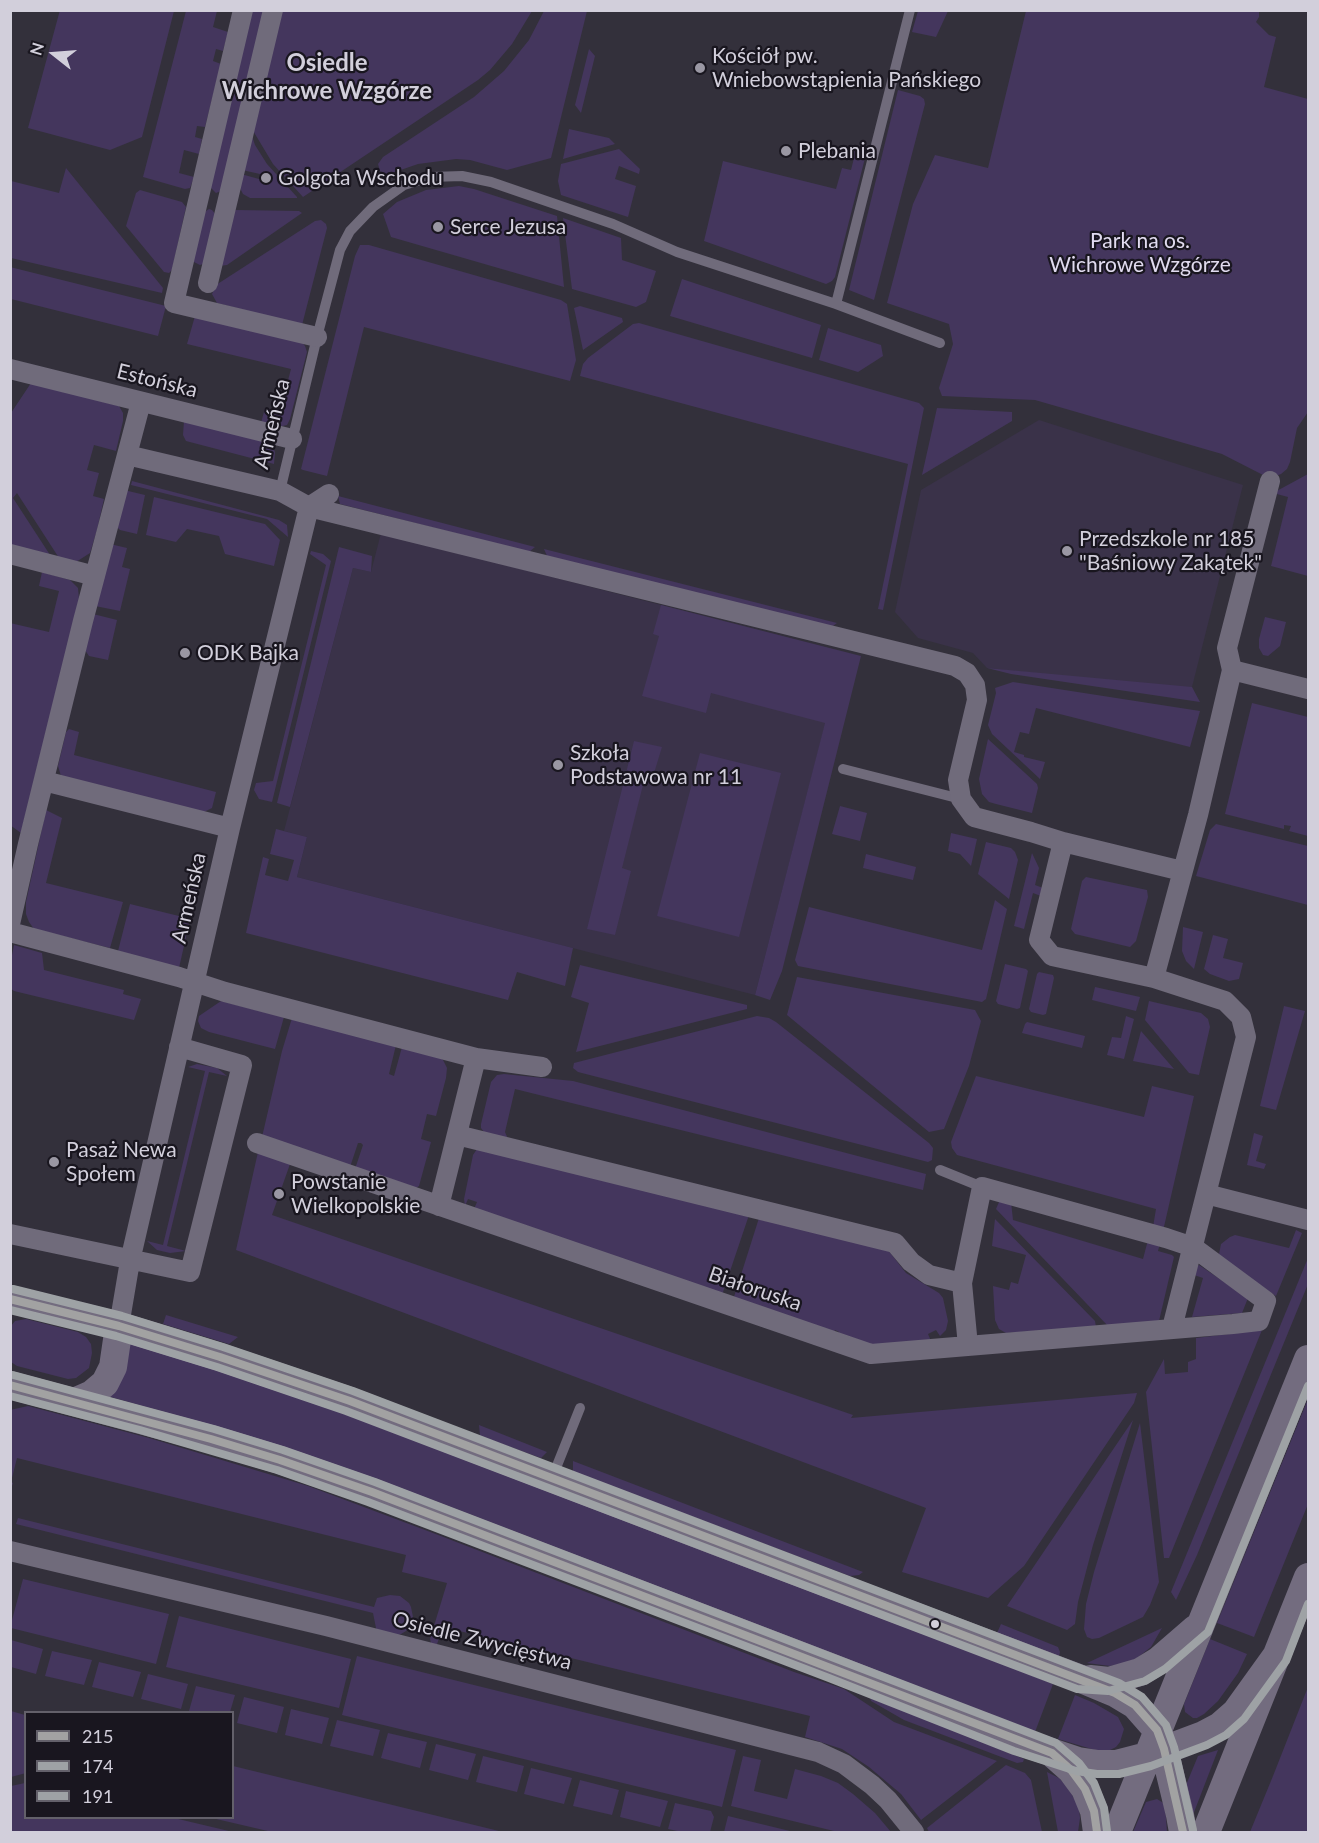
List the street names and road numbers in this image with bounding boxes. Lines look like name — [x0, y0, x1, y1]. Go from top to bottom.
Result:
street label: Estońska — [114, 359, 200, 403]
street label: Armeńska — [249, 376, 295, 472]
street label: Armeńska — [166, 850, 212, 946]
street label: Białoruska — [705, 1261, 805, 1317]
street label: Osiedle Zwycięstwa — [390, 1607, 574, 1675]

